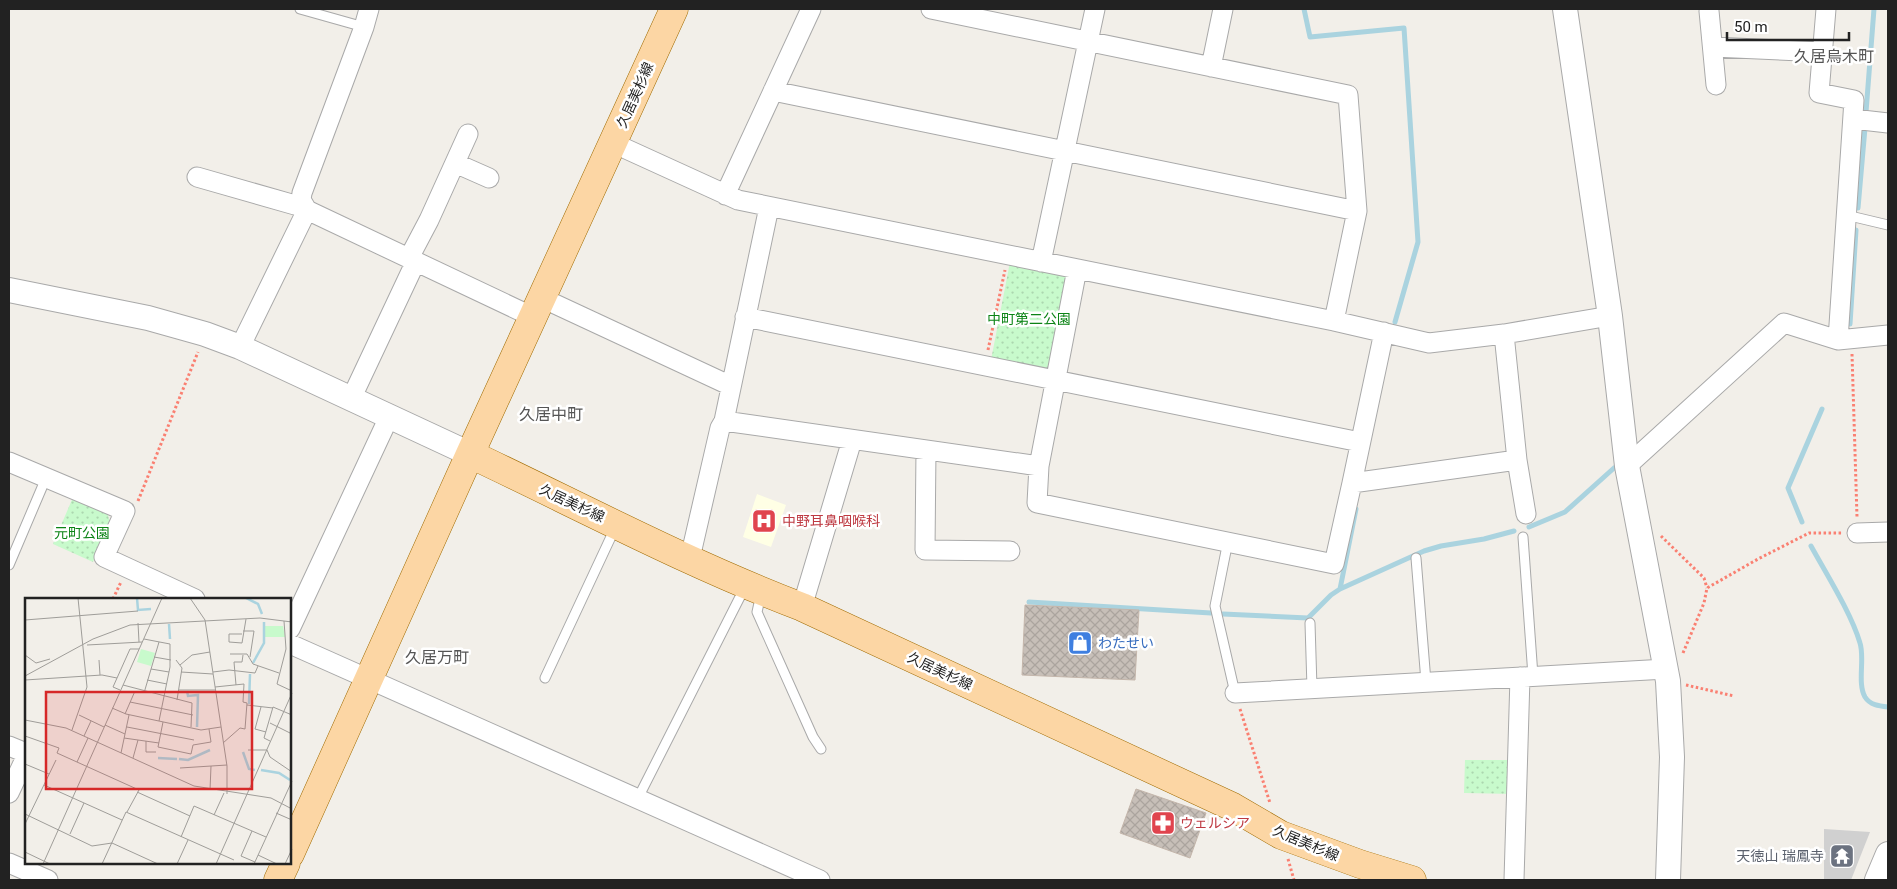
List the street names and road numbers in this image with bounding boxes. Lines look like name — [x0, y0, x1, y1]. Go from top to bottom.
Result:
street label: 久居美杉線 — [613, 60, 657, 130]
street label: 久居美杉線 — [537, 481, 607, 525]
street label: 久居美杉線 — [905, 649, 975, 693]
street label: 久居美杉線 — [1271, 822, 1341, 864]

